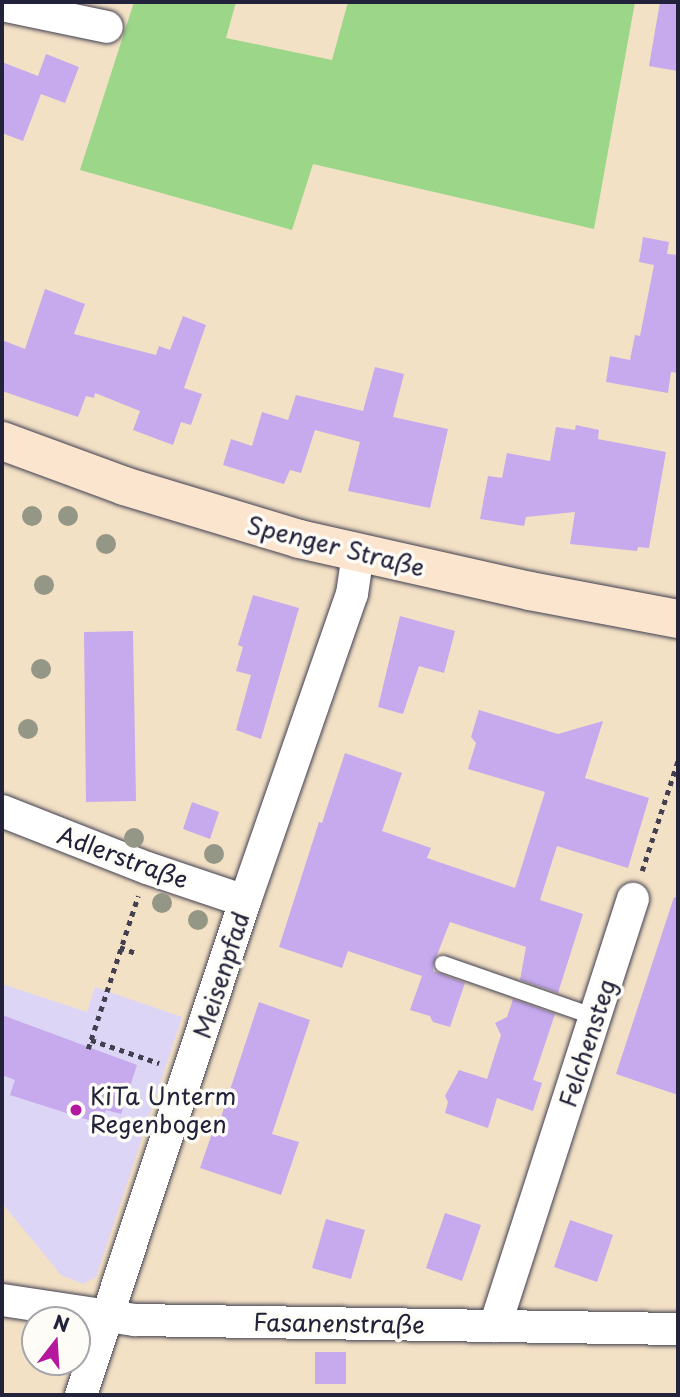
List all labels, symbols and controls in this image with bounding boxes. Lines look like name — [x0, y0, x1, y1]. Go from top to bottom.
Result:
street label: Spenger Straße — [244, 510, 428, 582]
street label: Adlerstraße — [54, 820, 192, 894]
street label: Meisenpfad — [187, 908, 255, 1042]
street label: Felchensteg — [553, 975, 621, 1111]
place label: KiTa Unterm Regenbogen — [90, 1082, 237, 1138]
marker: KiTa Unterm Regenbogen — [68, 1102, 84, 1118]
north arrow — [21, 1306, 91, 1376]
text: N — [50, 1307, 73, 1338]
street label: Fasanenstraße — [253, 1307, 425, 1339]

